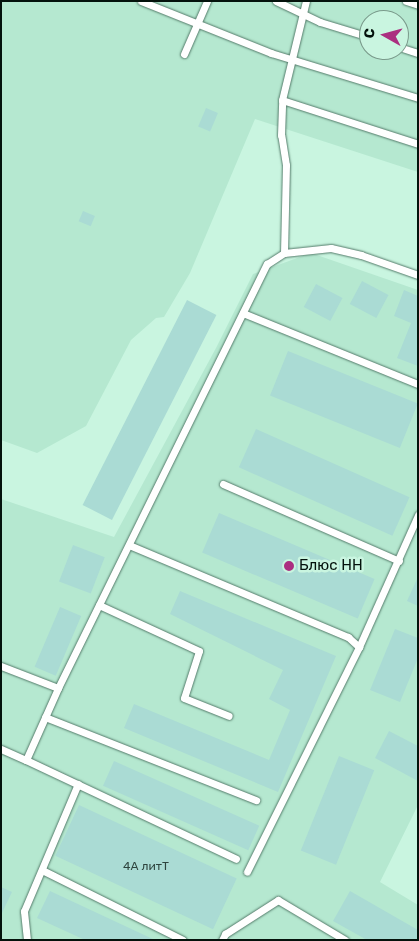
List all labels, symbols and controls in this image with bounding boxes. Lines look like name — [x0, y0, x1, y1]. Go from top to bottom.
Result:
north arrow — [359, 10, 409, 60]
text: С — [361, 27, 379, 39]
place label: Блюс НН — [299, 557, 363, 575]
marker: Блюс НН — [283, 560, 295, 572]
house number: 4А литТ — [123, 860, 169, 874]

